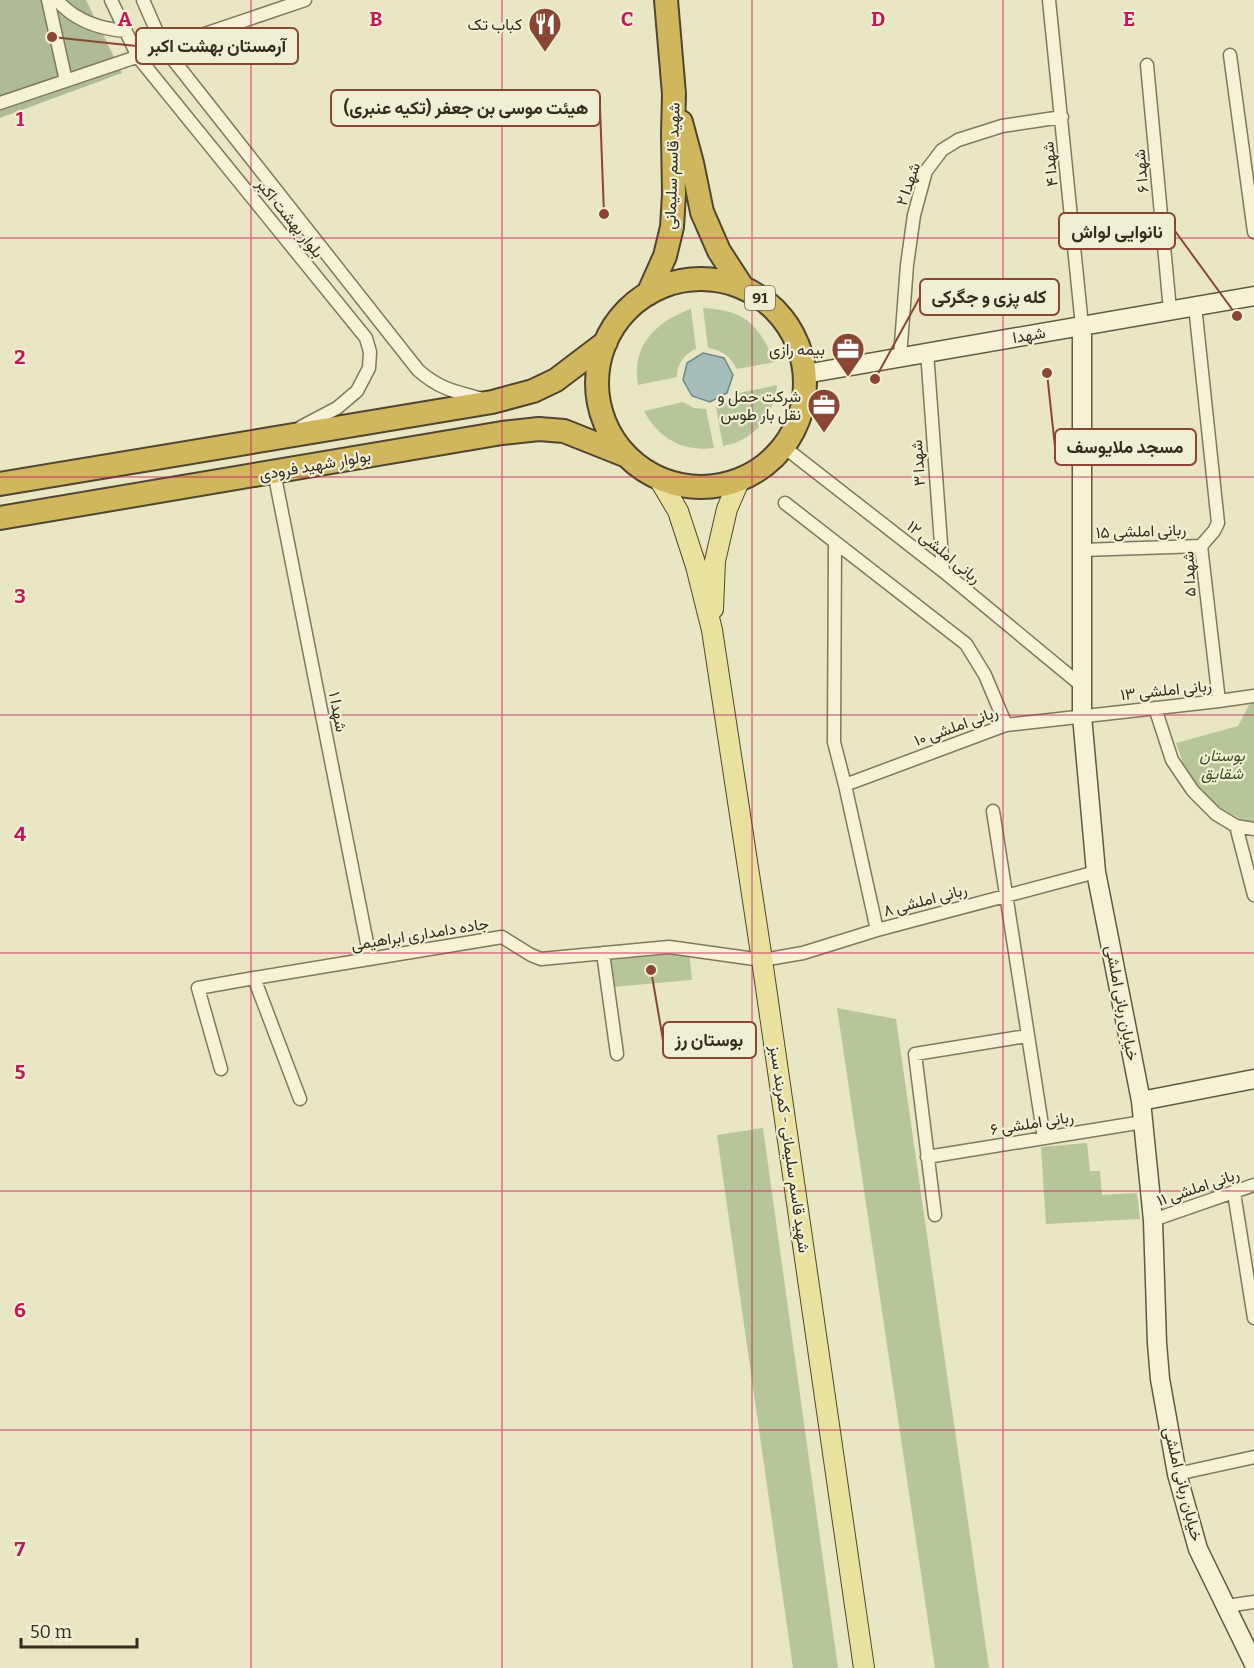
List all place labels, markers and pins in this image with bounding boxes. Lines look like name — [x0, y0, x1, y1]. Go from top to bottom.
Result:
restaurant icon: کباب تک — [527, 6, 563, 53]
place label: کباب تک — [468, 15, 522, 34]
callout: آرمستان بهشت اکبر — [136, 28, 298, 64]
callout: هيئت موسی بن جعفر (تکیه عنبری) — [331, 90, 600, 126]
callout: نانوایی لواش — [1059, 213, 1175, 249]
callout: کله پزی و جگرکی — [920, 279, 1059, 315]
office icon: بیمه رازی — [830, 331, 866, 378]
place label: بیمه رازی — [769, 340, 825, 360]
place label: شرکت حمل و نقل بار طوس — [718, 387, 801, 425]
office icon: شرکت حمل و نقل بار طوس — [806, 387, 842, 434]
callout: مسجد ملایوسف — [1055, 429, 1196, 465]
callout: بوستان رز — [663, 1022, 756, 1058]

